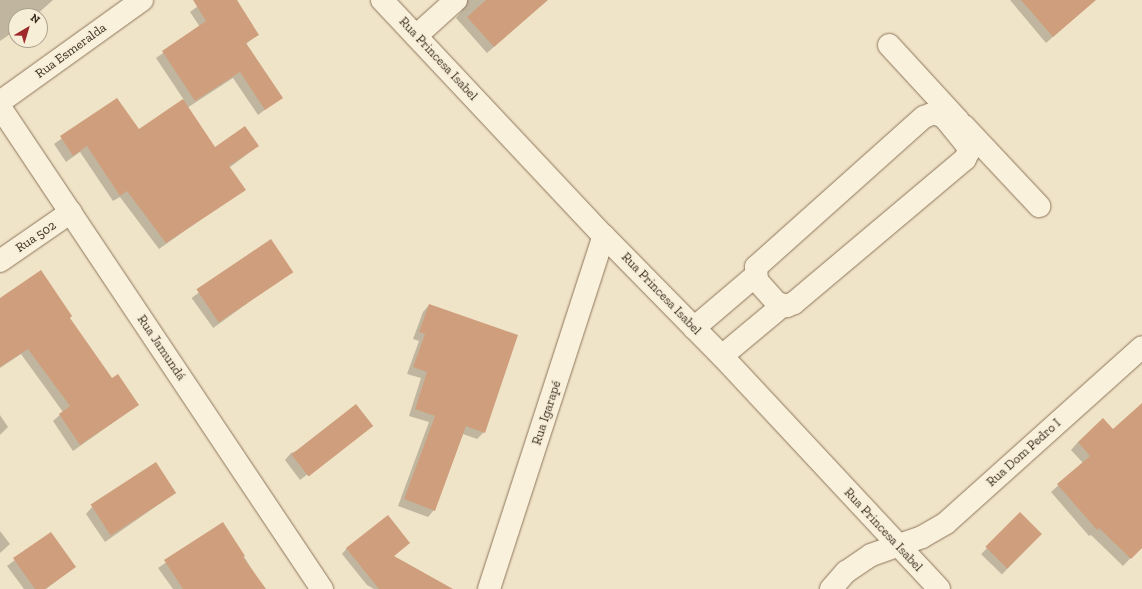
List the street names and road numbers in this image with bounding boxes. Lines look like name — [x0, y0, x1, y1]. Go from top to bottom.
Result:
street label: Rua Princesa Isabel — [395, 14, 481, 104]
street label: Rua Esmeralda — [33, 20, 109, 82]
street label: Rua 502 — [13, 218, 59, 256]
street label: Rua Princesa Isabel — [618, 250, 704, 338]
street label: Rua Jamundá — [133, 312, 189, 384]
street label: Rua Igarapé — [529, 379, 565, 447]
street label: Rua Dom Pedro I — [984, 416, 1064, 490]
street label: Rua Princesa Isabel — [840, 485, 926, 575]

